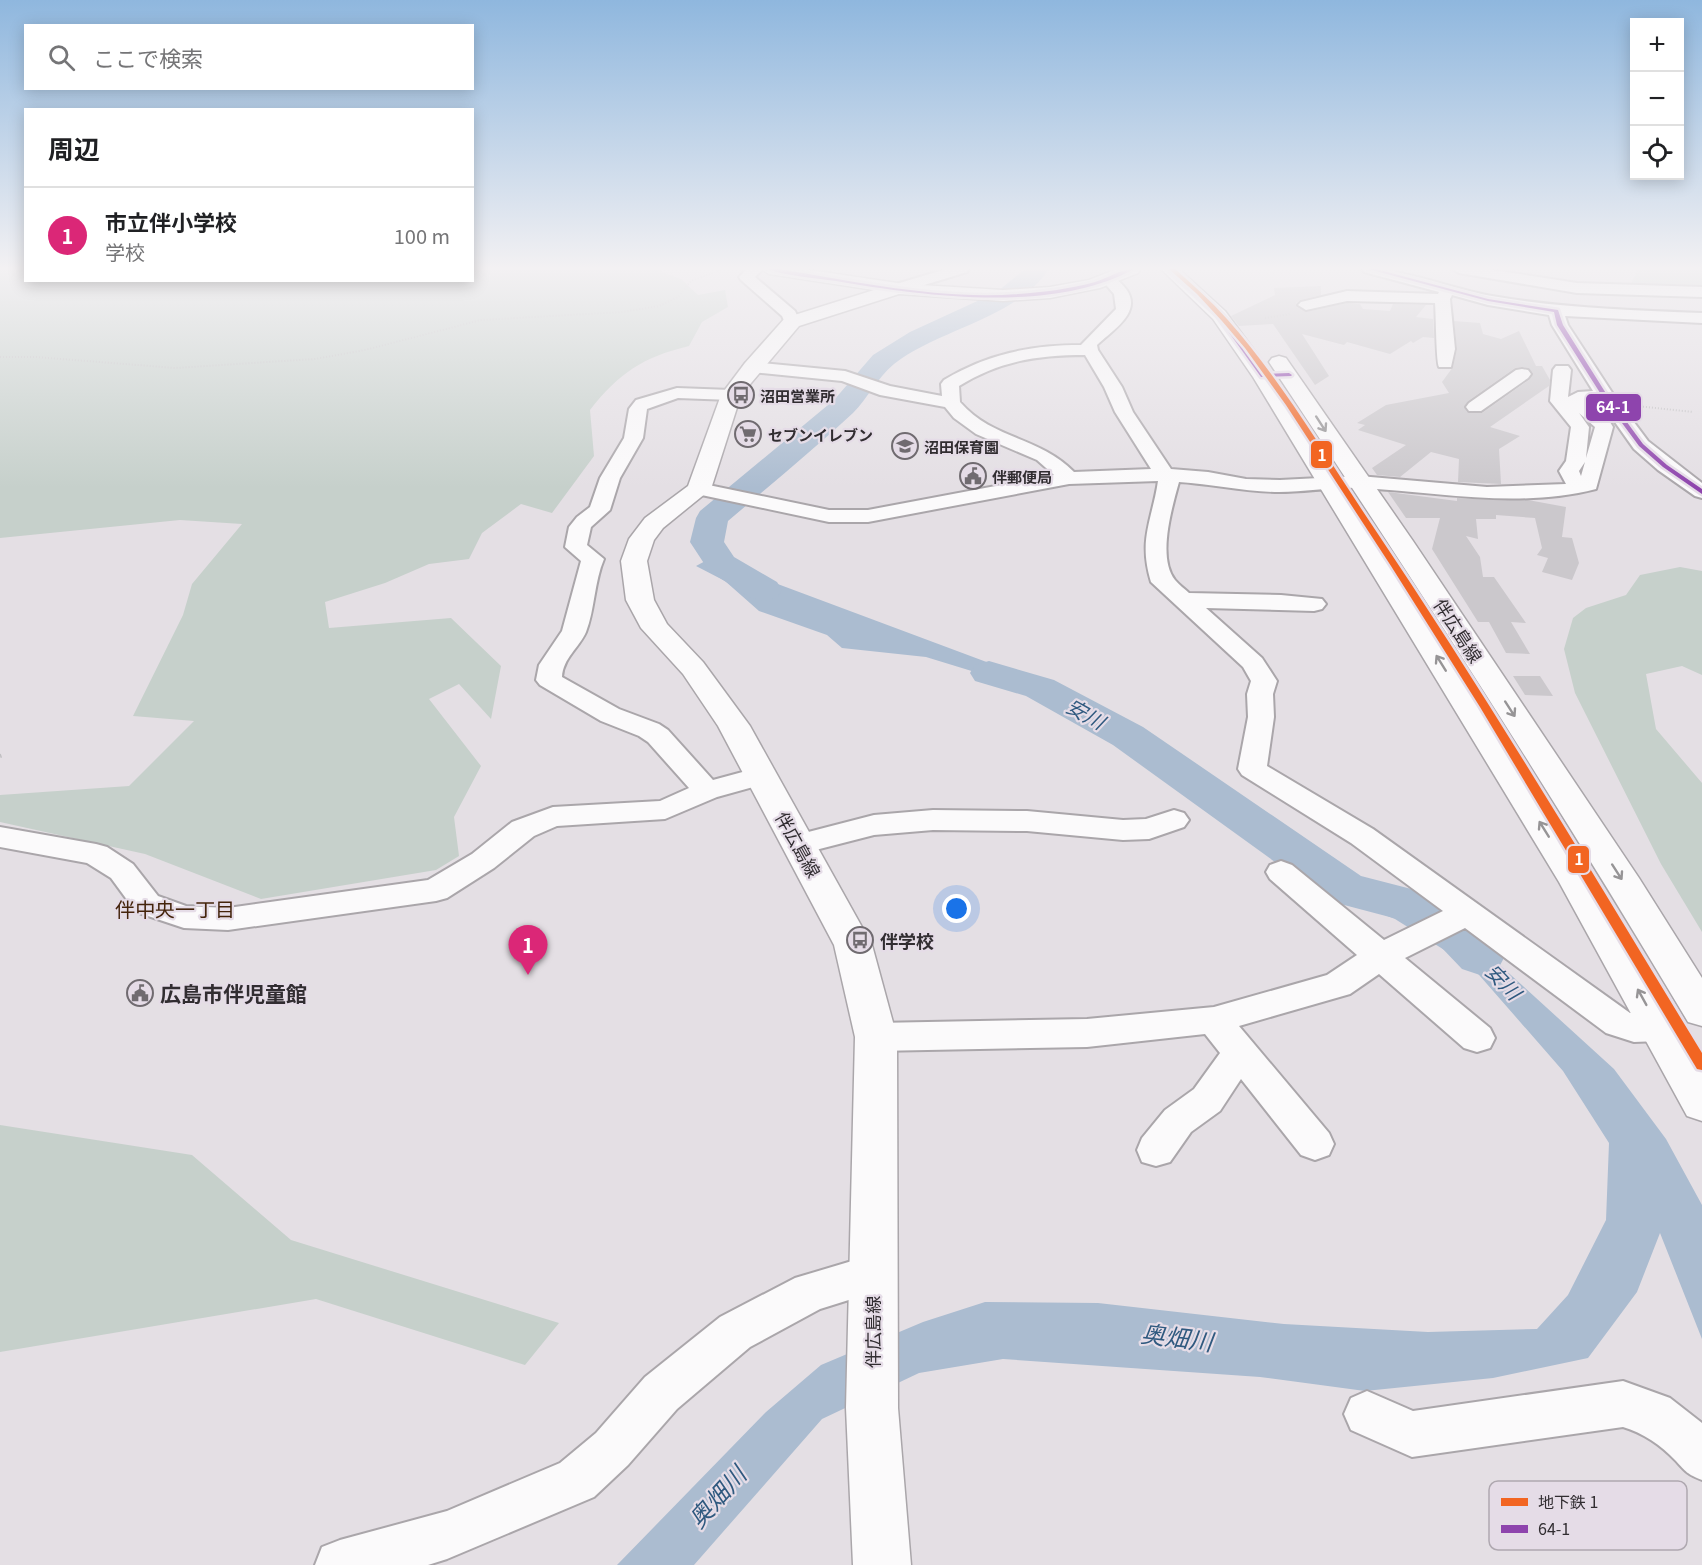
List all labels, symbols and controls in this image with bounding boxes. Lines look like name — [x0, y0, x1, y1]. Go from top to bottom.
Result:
map controls — [1630, 18, 1684, 180]
button: + — [1630, 18, 1684, 72]
search box — [24, 24, 474, 90]
icon: search — [45, 41, 78, 74]
text: ここで検索 — [93, 41, 203, 73]
button: − — [1630, 72, 1684, 126]
button: locate — [1630, 126, 1684, 180]
text: 周辺 — [48, 129, 100, 166]
text: 市立伴小学校 — [105, 205, 237, 237]
text: 1 — [62, 221, 73, 250]
text: 100 m — [394, 221, 450, 250]
text: 学校 — [105, 237, 145, 266]
bus stop icon: 沼田営業所 — [726, 380, 756, 410]
place label: 沼田営業所 — [760, 385, 835, 406]
line badge: 64-1 — [1585, 393, 1642, 422]
text: 64-1 — [1596, 394, 1630, 418]
one-way arrow — [1315, 415, 1327, 432]
supermarket icon: セブンイレブン — [733, 419, 763, 449]
place label: セブンイレブン — [768, 424, 873, 445]
school or university icon: 沼田保育園 — [890, 431, 920, 461]
place label: 沼田保育園 — [924, 436, 999, 457]
line badge: 1 — [1310, 440, 1333, 469]
text: 1 — [1317, 442, 1327, 466]
public building icon: 伴郵便局 — [958, 461, 988, 491]
place label: 伴郵便局 — [992, 466, 1052, 487]
street label: 伴広島線 — [1428, 593, 1490, 667]
one-way arrow — [1435, 655, 1447, 672]
water label: 安川 — [1061, 691, 1112, 736]
one-way arrow — [1504, 700, 1516, 717]
street label: 伴広島線 — [770, 806, 828, 882]
one-way arrow — [1538, 821, 1550, 838]
line badge: 1 — [1567, 845, 1590, 874]
text: 1 — [1574, 846, 1584, 870]
one-way arrow — [1611, 863, 1623, 880]
district label: 伴中央一丁目 — [115, 894, 235, 923]
your location — [942, 894, 971, 923]
bus stop icon: 伴学校 — [845, 925, 875, 955]
pin: 1 — [508, 926, 548, 975]
place label: 伴学校 — [880, 927, 934, 953]
water label: 安川 — [1480, 957, 1530, 1007]
public building icon: 広島市伴児童館 — [125, 978, 155, 1008]
place label: 広島市伴児童館 — [160, 978, 307, 1008]
one-way arrow — [1636, 989, 1647, 1007]
street label: 伴広島線 — [859, 1296, 885, 1368]
water label: 奥畑川 — [1139, 1314, 1218, 1358]
water label: 奥畑川 — [679, 1455, 755, 1534]
legend — [1489, 1481, 1687, 1550]
text: 地下鉄 1 — [1538, 1489, 1598, 1513]
text: 64-1 — [1538, 1516, 1570, 1540]

